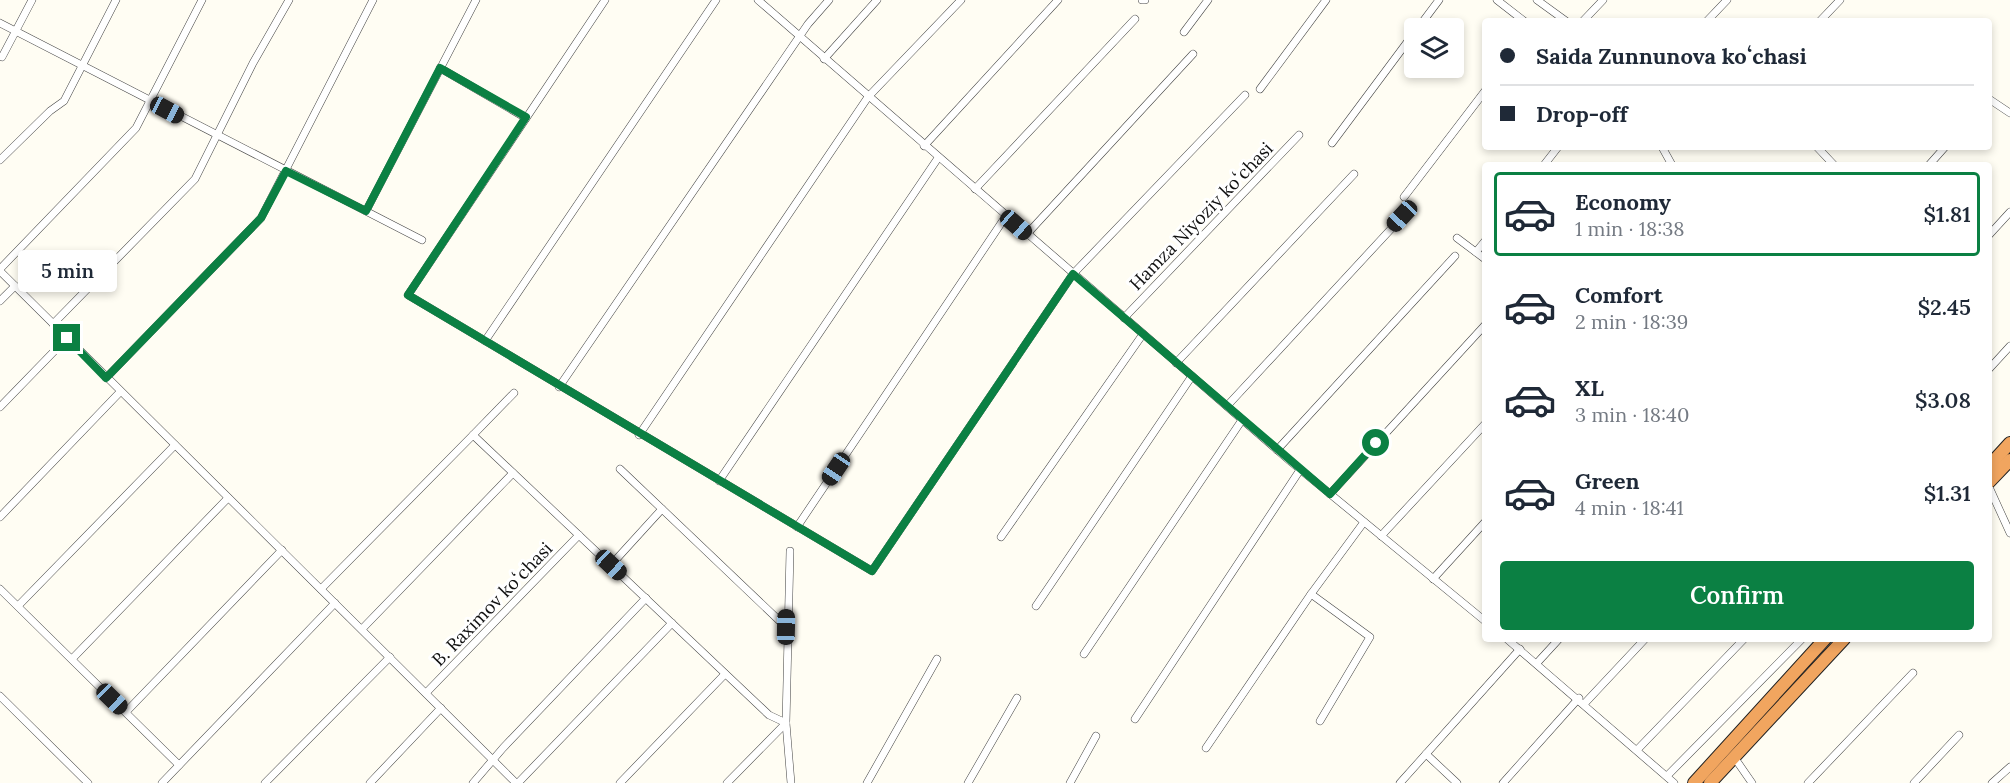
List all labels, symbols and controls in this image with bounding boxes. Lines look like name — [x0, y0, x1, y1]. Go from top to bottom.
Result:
map controls — [1404, 18, 1464, 78]
button: layers — [1404, 18, 1464, 78]
text: Saida Zunnunova koʻchasi — [1536, 42, 1807, 70]
car — [147, 94, 187, 126]
text: Drop-off — [1536, 100, 1628, 128]
street label: Hamza Niyoziy koʻchasi — [1124, 137, 1278, 295]
icon: car — [1503, 187, 1557, 241]
text: Economy — [1575, 188, 1671, 216]
car — [1383, 197, 1421, 235]
text: $1.81 — [1924, 200, 1971, 228]
car — [997, 206, 1035, 244]
text: 1 min · 18:38 — [1575, 216, 1685, 241]
callout: 5 min — [17, 251, 116, 293]
text: 5 min — [41, 258, 94, 283]
icon: car — [1503, 280, 1557, 334]
text: Comfort — [1575, 281, 1663, 309]
text: $2.45 — [1918, 293, 1971, 321]
text: 2 min · 18:39 — [1575, 309, 1688, 334]
route end — [53, 324, 80, 351]
icon: car — [1503, 373, 1557, 427]
text: XL — [1575, 374, 1604, 402]
text: $3.08 — [1915, 386, 1971, 414]
text: 3 min · 18:40 — [1575, 402, 1689, 427]
route start — [1362, 429, 1389, 456]
car — [818, 449, 854, 489]
icon: car — [1503, 466, 1557, 520]
text: Green — [1575, 467, 1640, 495]
text: $1.31 — [1924, 479, 1971, 507]
text: 4 min · 18:41 — [1575, 495, 1684, 520]
street label: B. Raximov koʻchasi — [427, 537, 557, 671]
car — [592, 546, 630, 584]
button: Confirm — [1500, 561, 1974, 630]
car — [777, 609, 795, 645]
car — [93, 680, 131, 718]

